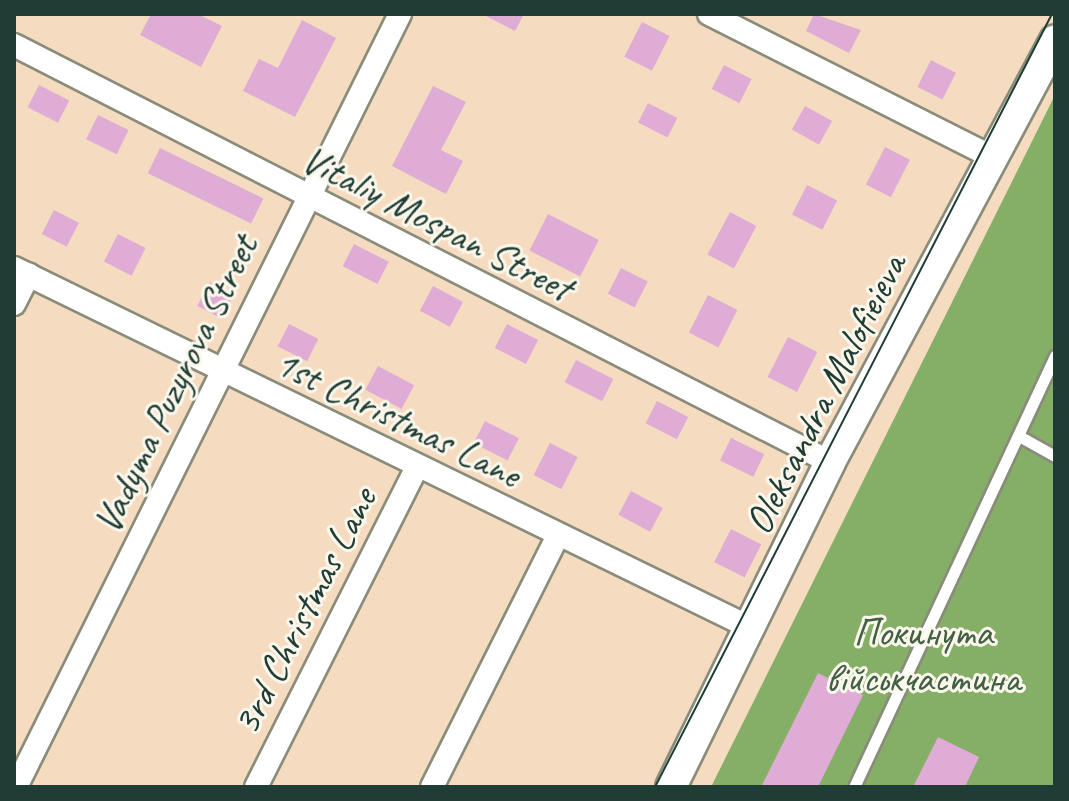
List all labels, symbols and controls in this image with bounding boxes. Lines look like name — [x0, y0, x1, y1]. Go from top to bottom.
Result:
street label: Vitaliy Mospan Street — [294, 134, 580, 312]
street label: Vadyma Puzyrova Street — [82, 226, 268, 542]
street label: Oleksandra Malofieieva — [734, 246, 916, 542]
street label: 1st Christmas Lane — [266, 337, 530, 499]
street label: 3rd Christmas Lane — [221, 478, 387, 744]
park label: Покинута військчастина — [826, 608, 1020, 702]

